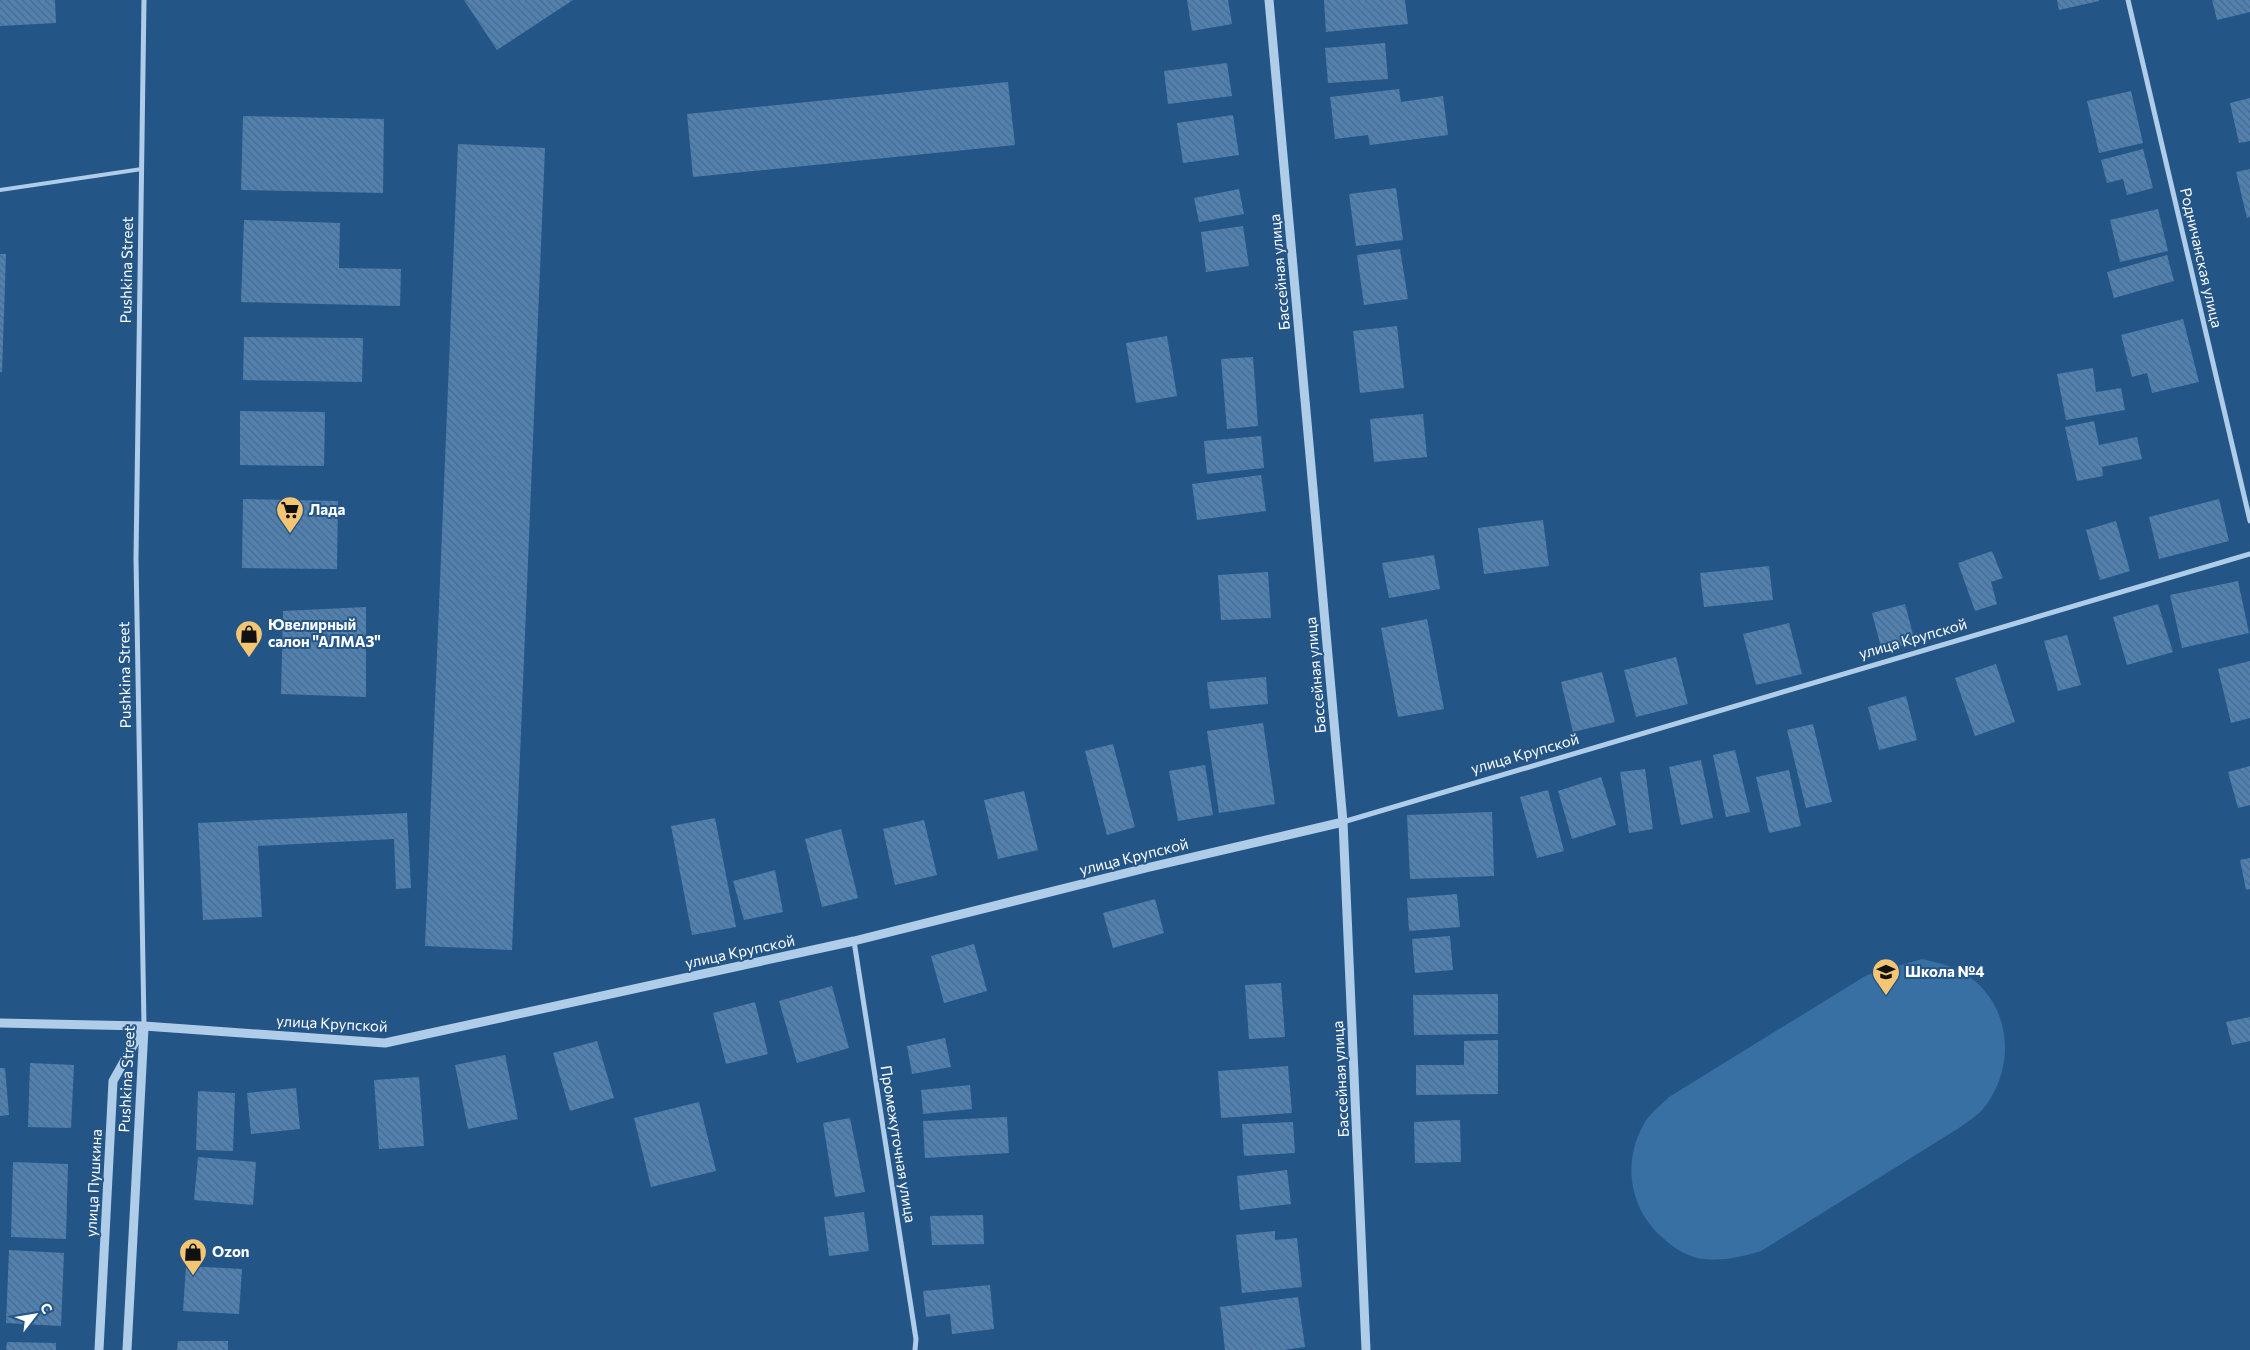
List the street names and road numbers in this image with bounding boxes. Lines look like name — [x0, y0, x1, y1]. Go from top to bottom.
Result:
street label: Родничанская улица — [2177, 186, 2227, 330]
street label: Бассейная улица — [1265, 213, 1293, 331]
street label: Pushkina Street — [116, 216, 136, 324]
street label: улица Крупской — [1857, 614, 1969, 662]
street label: Бассейная улица — [1301, 616, 1329, 734]
street label: Pushkina Street — [114, 621, 134, 729]
street label: улица Крупской — [1469, 729, 1581, 777]
street label: улица Крупской — [1077, 834, 1190, 878]
street label: улица Крупской — [683, 931, 796, 971]
street label: улица Крупской — [276, 1011, 388, 1035]
street label: Бассейная улица — [1328, 1020, 1352, 1138]
street label: Pushkina Street — [114, 1025, 138, 1133]
street label: Промежуточная улица — [878, 1064, 920, 1224]
street label: улица Пушкина — [81, 1128, 105, 1237]

